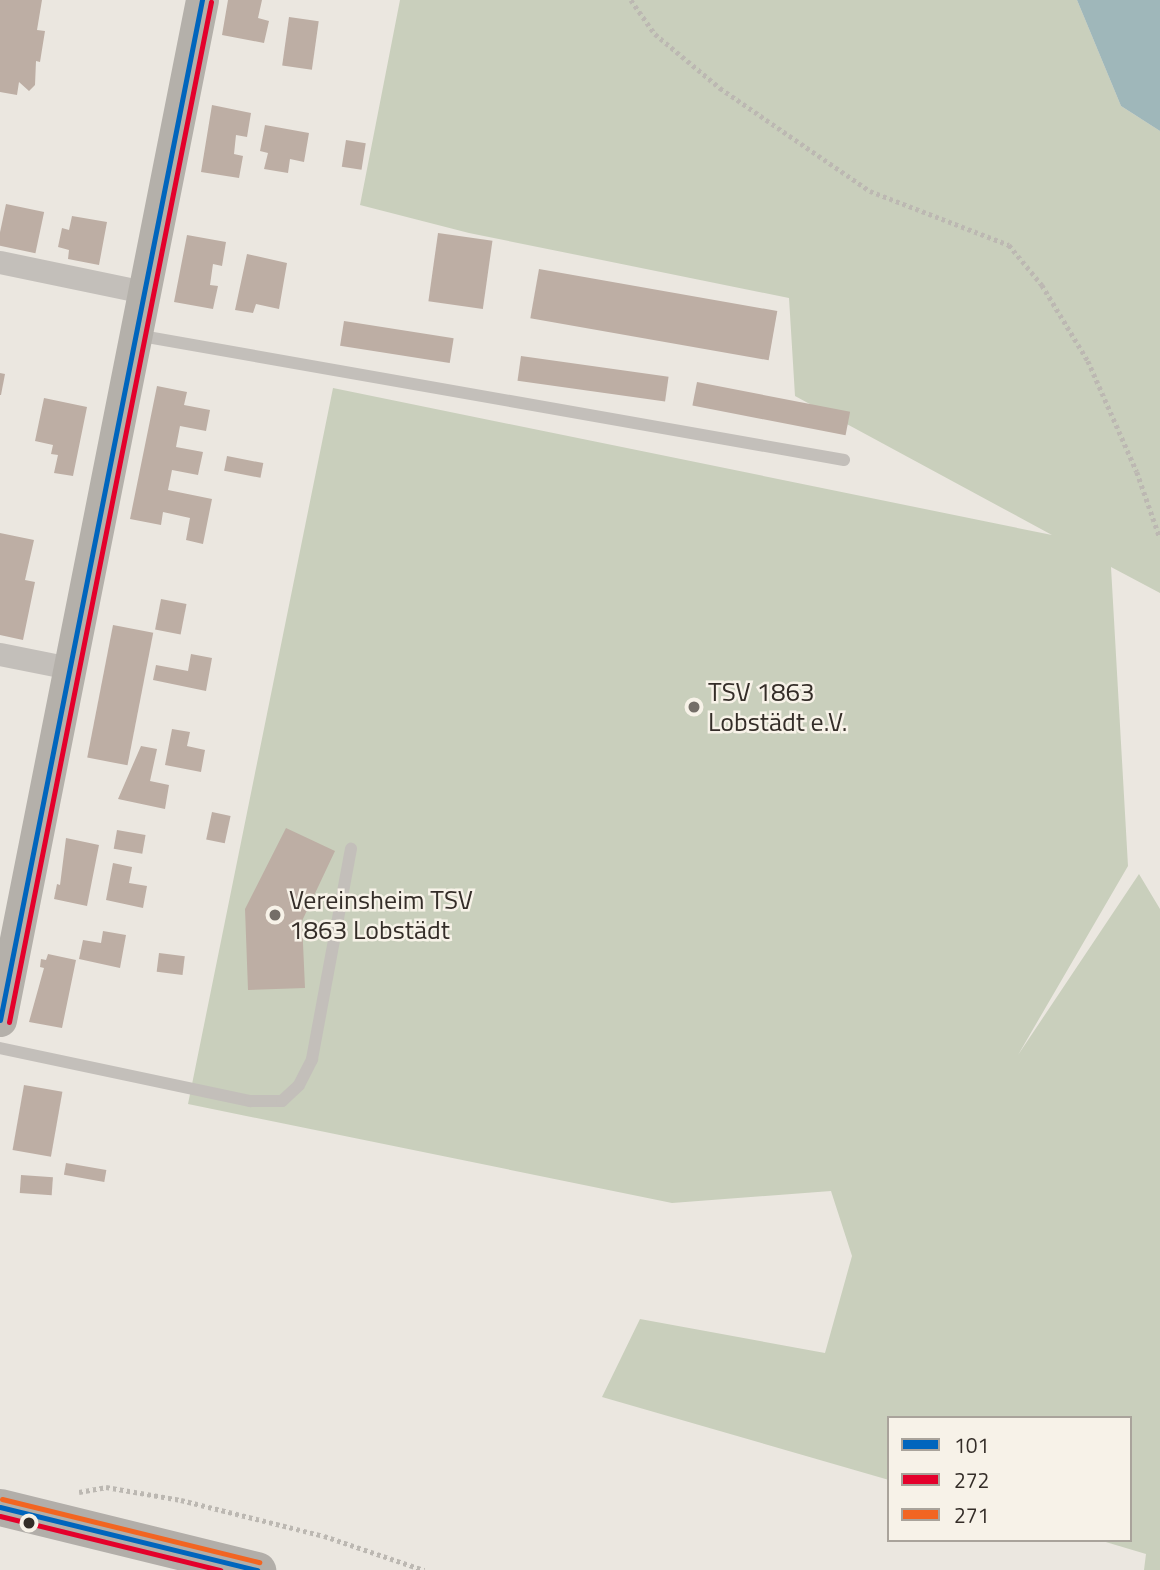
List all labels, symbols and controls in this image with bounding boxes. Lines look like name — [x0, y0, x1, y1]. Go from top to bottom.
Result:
place label: TSV 1863 Lobstädt e.V. — [708, 676, 847, 738]
marker: TSV 1863 Lobstädt e.V. — [686, 699, 702, 715]
place label: Vereinsheim TSV 1863 Lobstädt — [289, 884, 473, 946]
marker: Vereinsheim TSV 1863 Lobstädt — [267, 907, 283, 923]
legend — [887, 1416, 1132, 1542]
text: 101 — [954, 1429, 989, 1461]
text: 272 — [954, 1464, 989, 1496]
text: 271 — [954, 1499, 989, 1531]
unlabelled marker — [22, 1516, 36, 1530]

